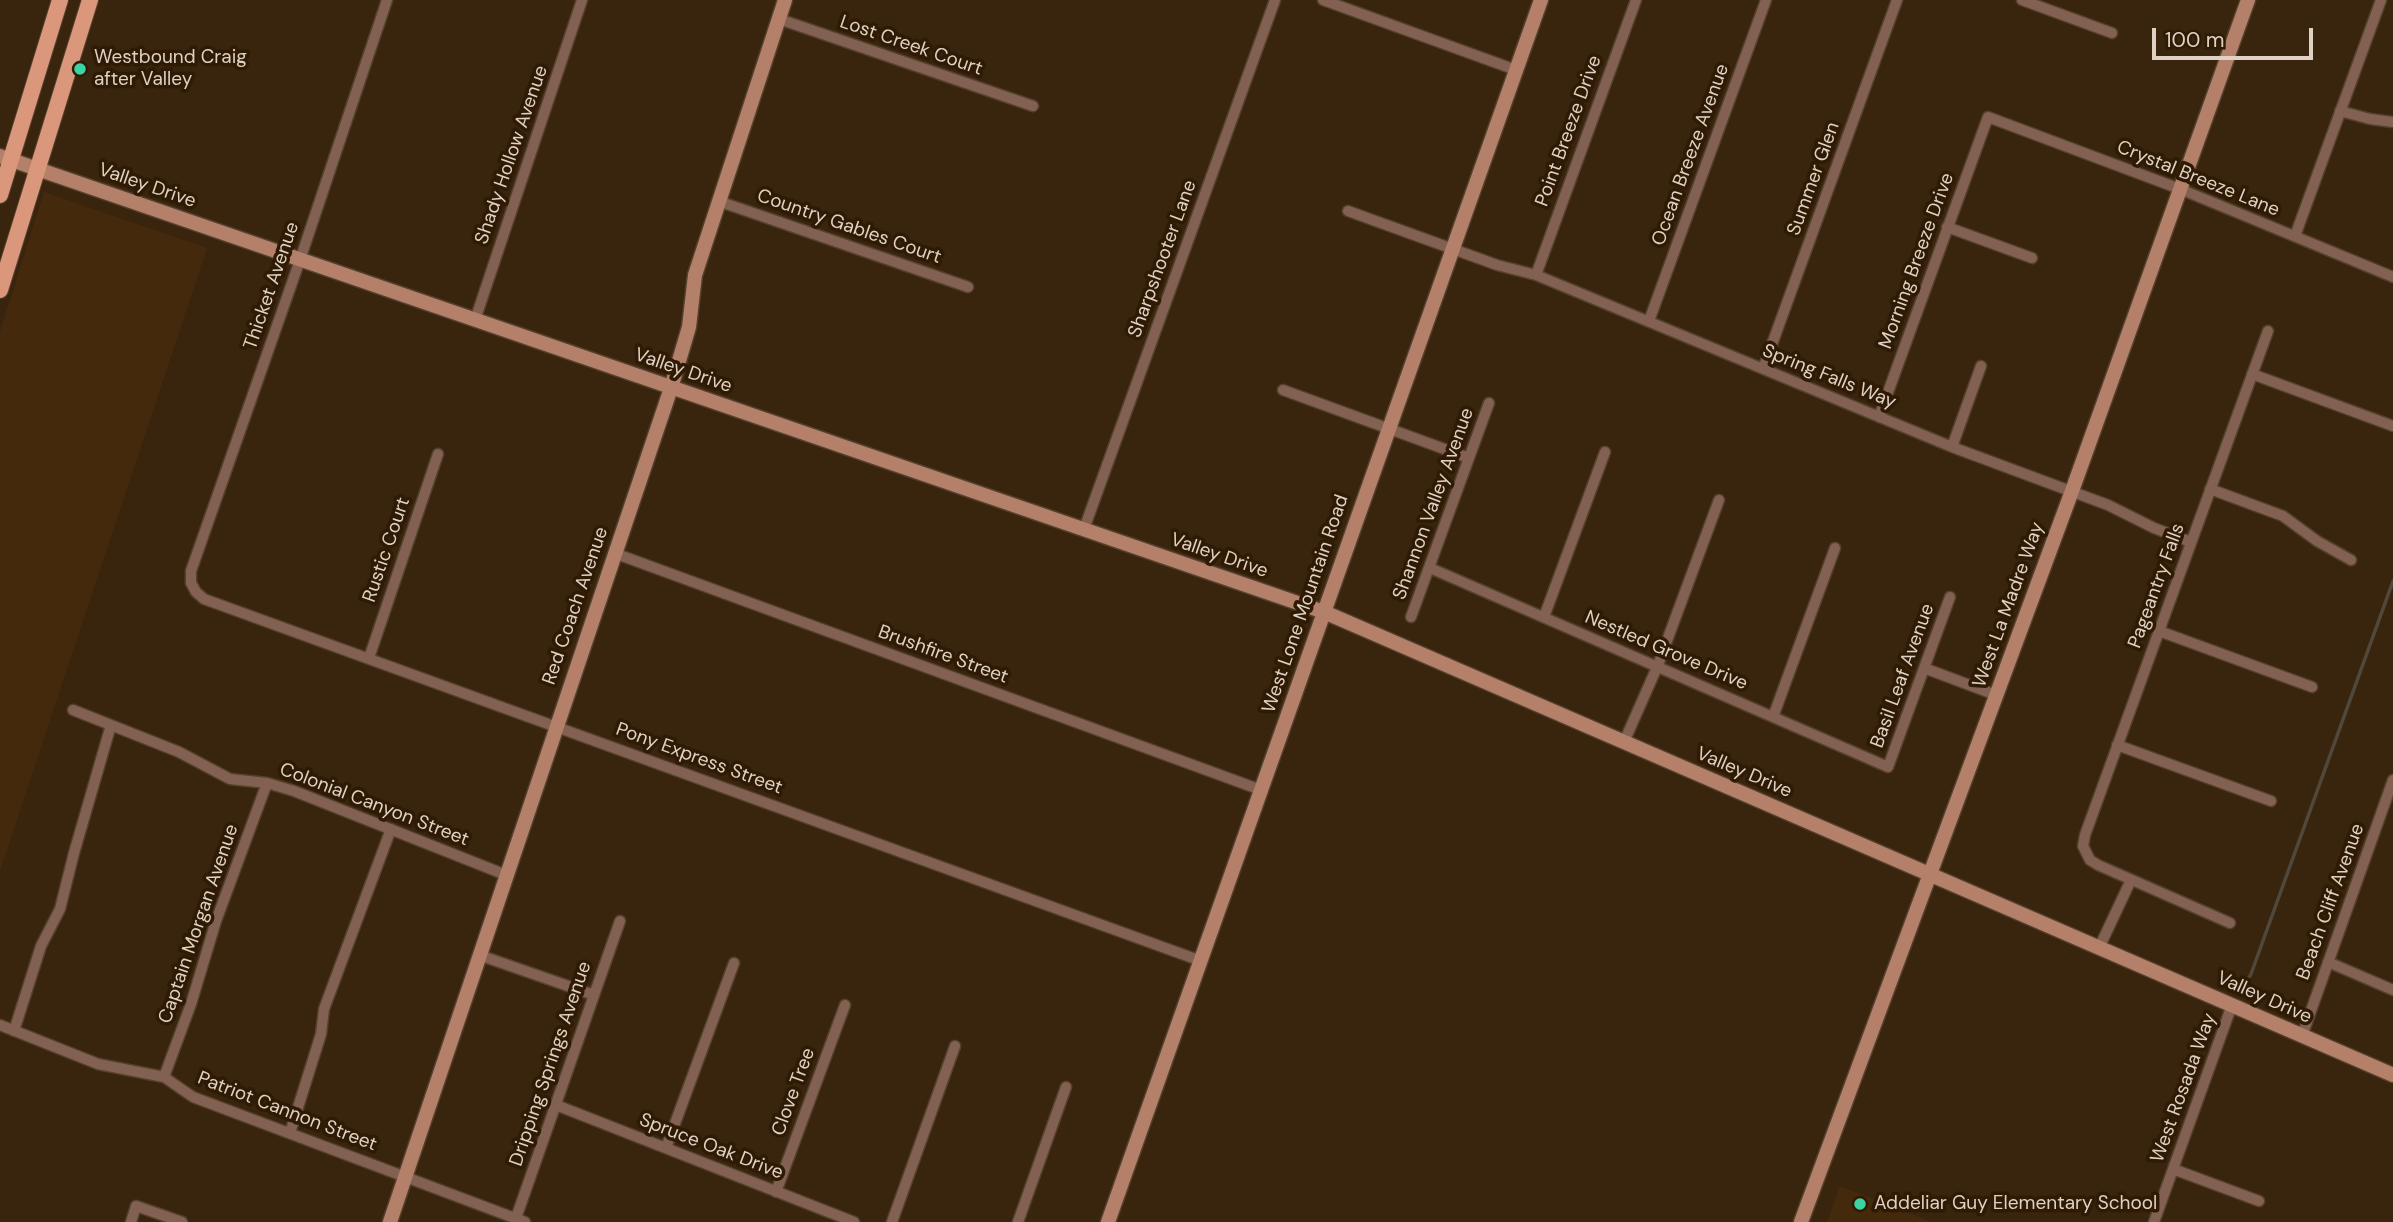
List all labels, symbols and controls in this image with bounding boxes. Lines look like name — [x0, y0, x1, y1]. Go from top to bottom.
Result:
street label: Lost Creek Court — [837, 11, 985, 81]
scale bar — [2155, 14, 2316, 58]
text: 100 m — [2165, 26, 2225, 54]
place label: Westbound Craig after Valley — [94, 47, 247, 91]
street label: Point Breeze Drive — [1531, 52, 1607, 210]
marker: Westbound Craig after Valley — [72, 61, 88, 77]
street label: Ocean Breeze Avenue — [1648, 61, 1734, 249]
street label: Shady Hollow Avenue — [471, 63, 553, 247]
street label: Summer Glen — [1783, 119, 1845, 239]
street label: Crystal Breeze Lane — [2113, 136, 2283, 222]
street label: Valley Drive — [95, 159, 199, 213]
street label: Morning Breeze Drive — [1875, 170, 1959, 352]
street label: Sharpshooter Lane — [1124, 177, 1202, 341]
street label: Country Gables Court — [754, 185, 944, 269]
street label: Thicket Avenue — [239, 219, 305, 353]
street label: Spring Falls Way — [1759, 340, 1899, 414]
street label: Valley Drive — [631, 344, 735, 398]
street label: Shannon Valley Avenue — [1389, 405, 1479, 603]
street label: West Lone Mountain Road — [1258, 492, 1354, 716]
street label: Rustic Court — [358, 495, 416, 605]
street label: West La Madre Way — [1969, 519, 2049, 691]
street label: Pageantry Falls — [2124, 520, 2190, 652]
street label: Red Coach Avenue — [538, 524, 614, 688]
street label: Valley Drive — [1167, 529, 1271, 583]
street label: Basil Leaf Avenue — [1866, 601, 1940, 751]
street label: Nestled Grove Drive — [1581, 606, 1751, 696]
street label: Brushfire Street — [875, 621, 1011, 689]
street label: Pony Express Street — [613, 718, 785, 800]
street label: Valley Drive — [1693, 743, 1795, 803]
street label: Colonial Canyon Street — [276, 758, 472, 852]
street label: Captain Morgan Avenue — [154, 821, 244, 1027]
street label: Beach Cliff Avenue — [2292, 821, 2370, 983]
street label: Dripping Springs Avenue — [505, 959, 597, 1169]
street label: Valley Drive — [2213, 967, 2315, 1029]
street label: West Rosada Way — [2146, 1010, 2222, 1166]
street label: Clove Tree — [768, 1045, 820, 1139]
street label: Patriot Cannon Street — [194, 1067, 380, 1157]
street label: Spruce Oak Drive — [636, 1109, 786, 1185]
place label: Addeliar Guy Elementary School — [1874, 1193, 2157, 1215]
marker: Addeliar Guy Elementary School — [1852, 1196, 1868, 1212]

